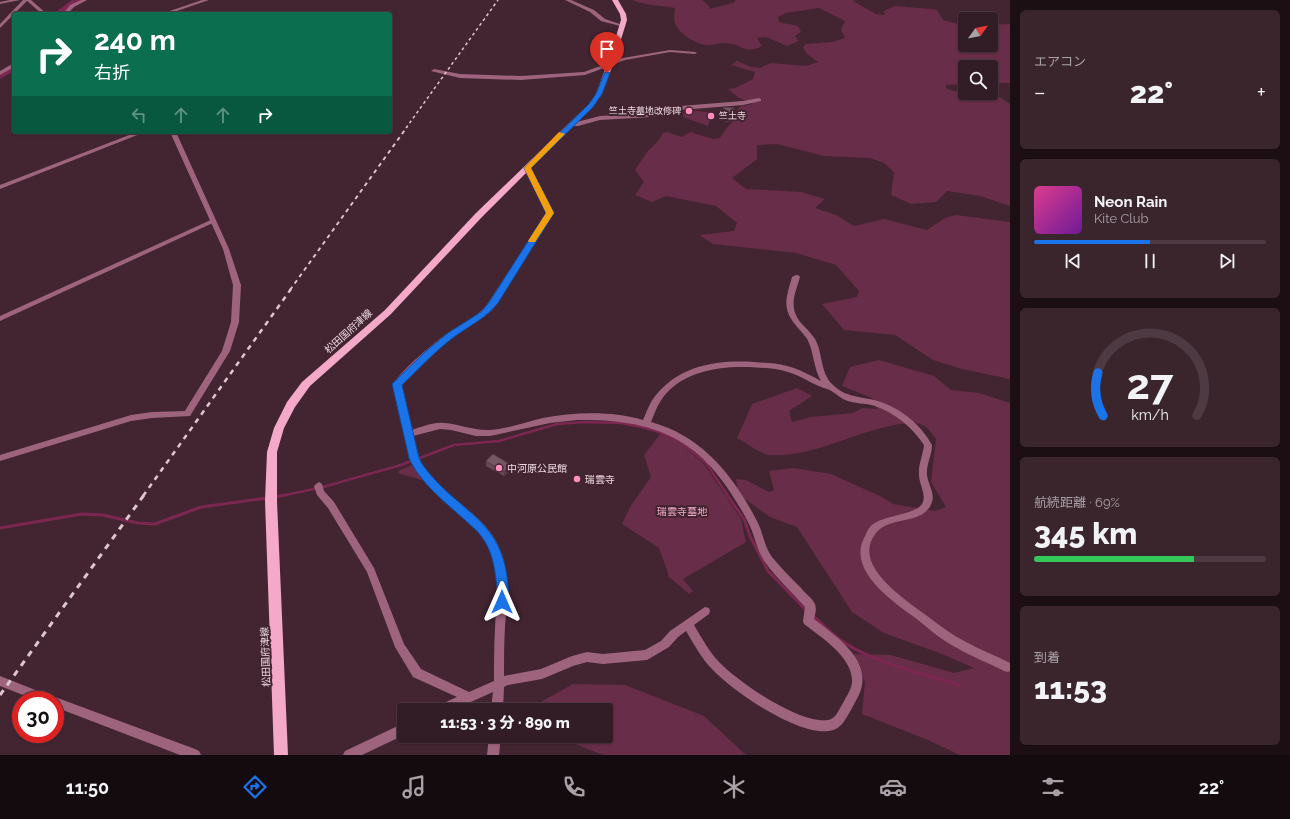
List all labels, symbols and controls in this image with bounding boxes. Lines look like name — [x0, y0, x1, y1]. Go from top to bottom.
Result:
north arrow — [958, 12, 998, 52]
map controls — [958, 12, 998, 100]
text: 240 m — [94, 24, 176, 57]
icon: right — [28, 28, 80, 80]
pin — [590, 32, 624, 73]
icon: arrive — [596, 38, 618, 60]
text: エアコン — [1034, 54, 1086, 69]
button: search — [958, 60, 998, 100]
text: 右折 — [94, 62, 130, 83]
text: 22° — [1130, 75, 1173, 110]
text: − — [1034, 79, 1046, 105]
text: + — [1257, 79, 1266, 105]
icon: left — [128, 104, 150, 126]
icon: ahead — [170, 104, 192, 126]
icon: ahead — [212, 104, 234, 126]
icon: right — [254, 104, 276, 126]
place label: 竺土寺墓地改修碑 — [609, 106, 681, 116]
marker: 竺土寺墓地改修碑 — [684, 106, 694, 116]
marker: 竺土寺 — [706, 111, 716, 121]
place label: 竺土寺 — [719, 111, 746, 121]
text: Neon Rain — [1094, 193, 1167, 211]
text: Kite Club — [1094, 211, 1149, 226]
icon: previous — [1062, 250, 1084, 272]
icon: pause — [1139, 250, 1161, 272]
icon: next — [1216, 250, 1238, 272]
street label: 松田国府津線 — [322, 307, 374, 356]
text: 27 — [1127, 359, 1174, 408]
text: km/h — [1131, 406, 1169, 422]
marker: 中河原公民館 — [494, 463, 504, 473]
place label: 中河原公民館 — [507, 463, 567, 474]
marker: 瑞雲寺 — [572, 474, 582, 484]
place label: 瑞雲寺 — [585, 474, 615, 485]
text: 航続距離 · 69% — [1034, 495, 1120, 510]
park label: 瑞雲寺墓地 — [657, 506, 708, 517]
text: 345 km — [1034, 516, 1137, 551]
position arrow — [481, 581, 523, 623]
street label: 松田国府津線 — [259, 627, 272, 687]
text: 到着 — [1034, 650, 1060, 665]
text: 11:53 — [1034, 671, 1107, 706]
speed limit sign: 30 — [12, 691, 64, 743]
text: 11:53 · 3 分 · 890 m — [440, 714, 570, 732]
icon: directions — [241, 773, 269, 801]
icon: music — [400, 773, 428, 801]
icon: phone — [560, 773, 588, 801]
icon: climate — [720, 773, 748, 801]
icon: car — [879, 773, 907, 801]
icon: filters — [1039, 773, 1067, 801]
text: 11:50 — [66, 777, 109, 798]
text: 22° — [1199, 777, 1224, 798]

